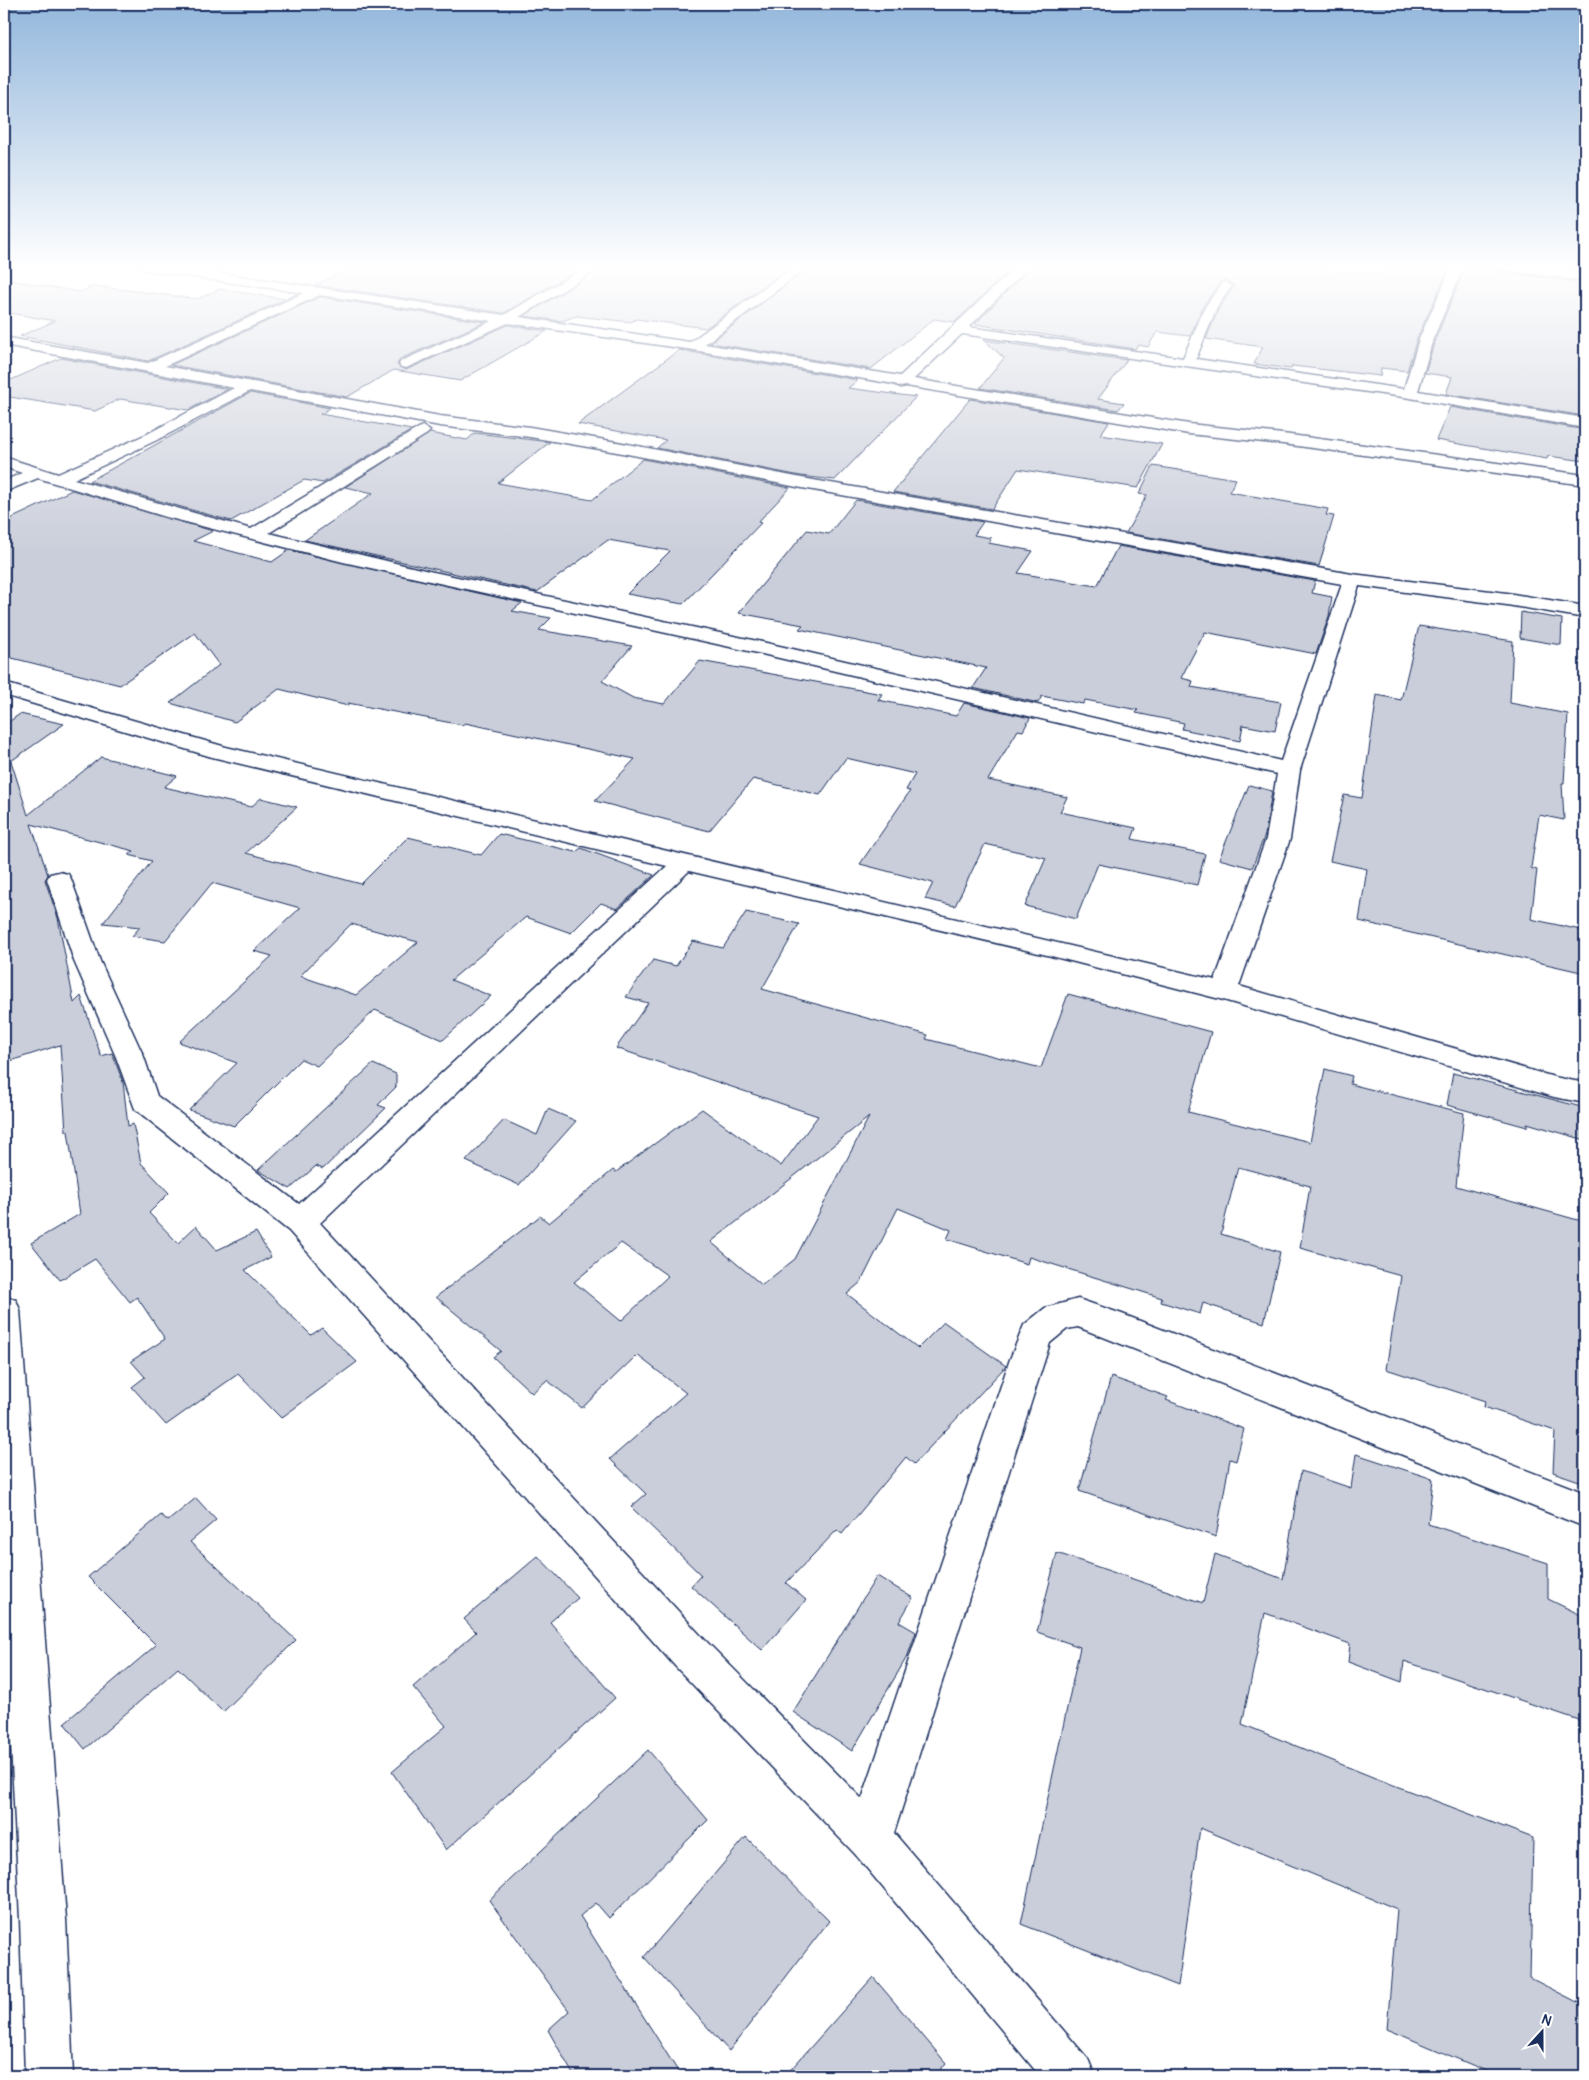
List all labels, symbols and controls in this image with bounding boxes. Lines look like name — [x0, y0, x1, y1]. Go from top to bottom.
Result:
north arrow — [1516, 2008, 1566, 2058]
text: N — [1539, 2011, 1554, 2030]

